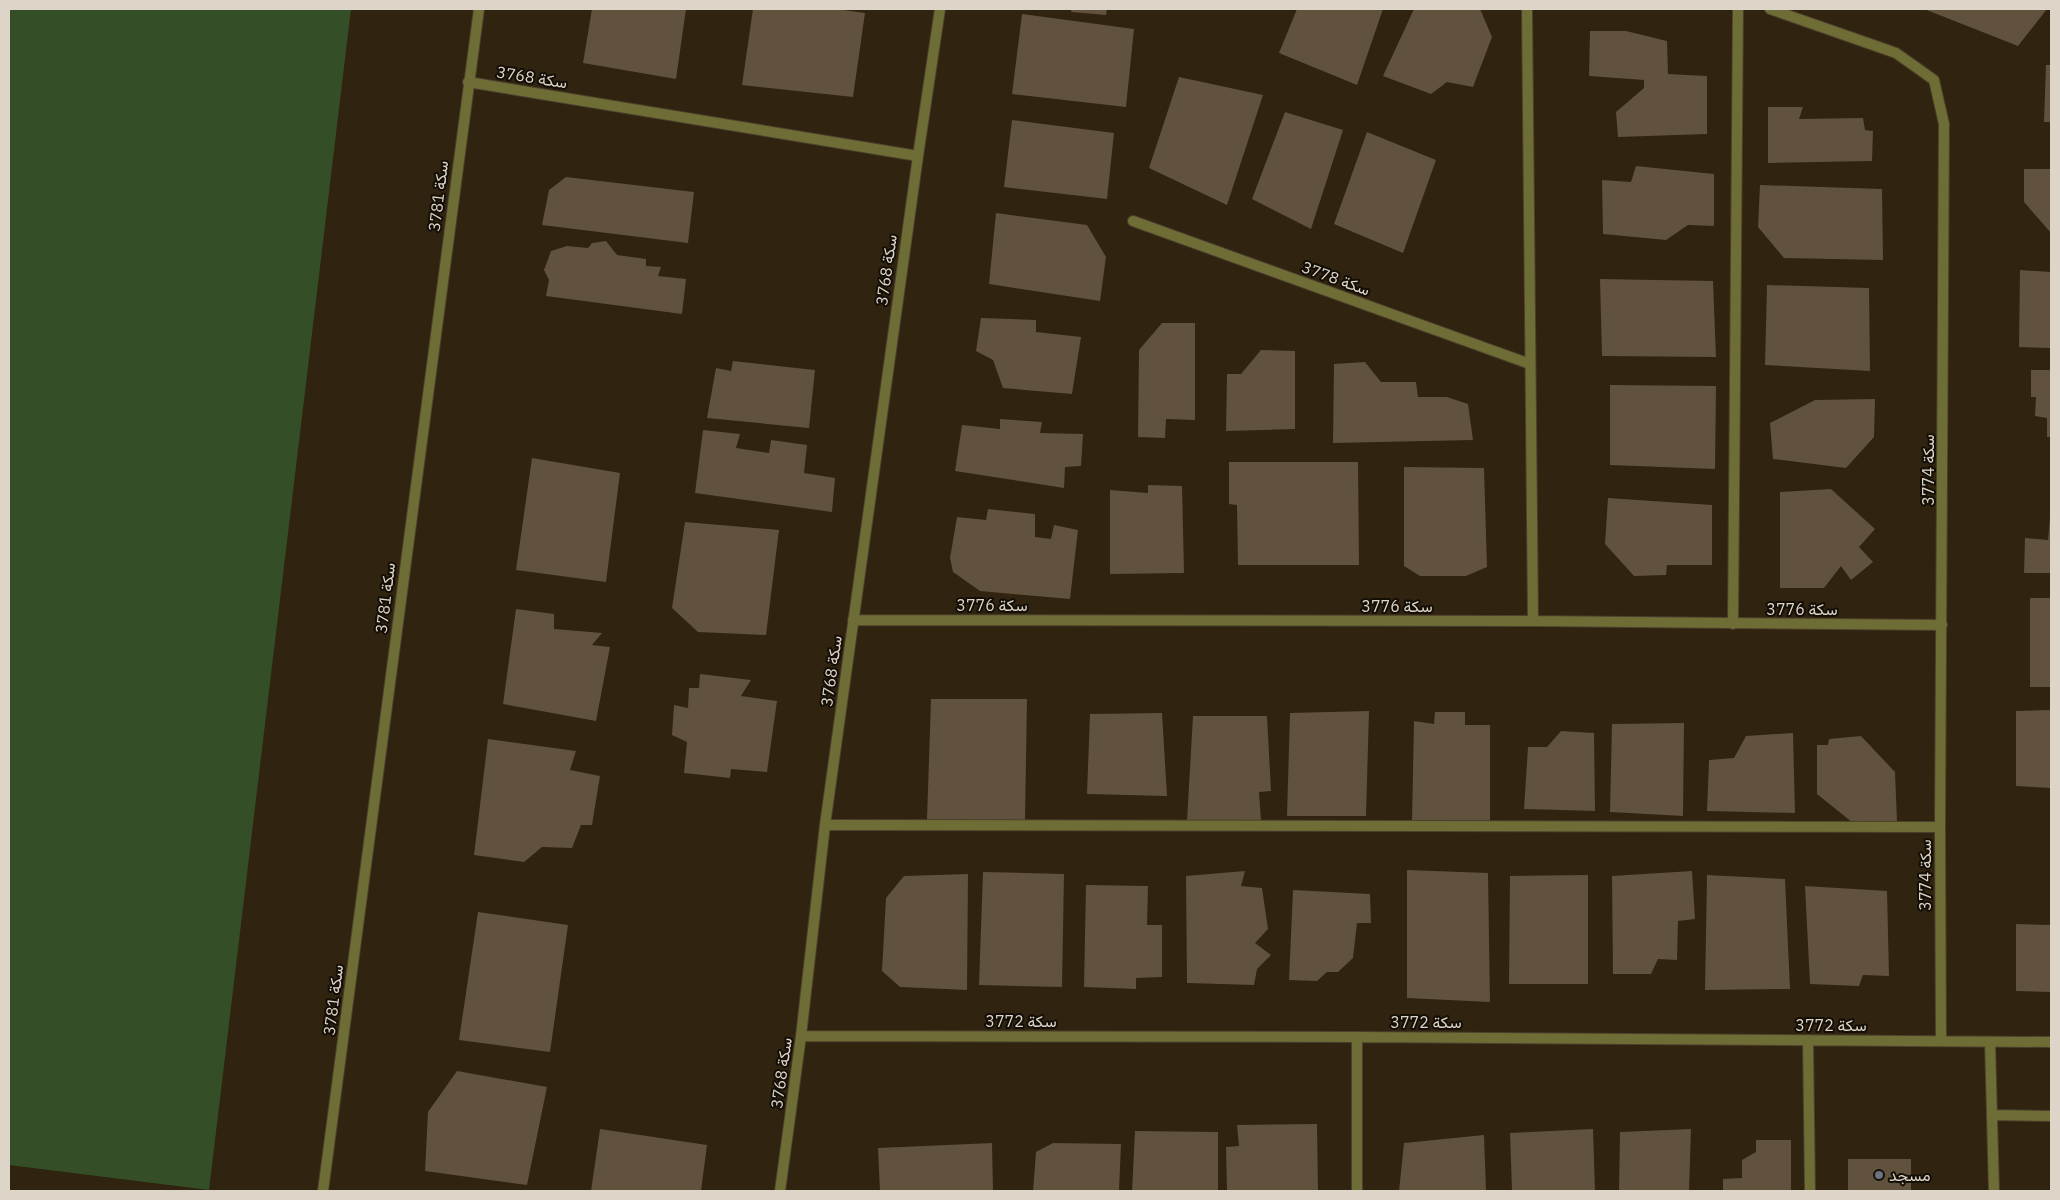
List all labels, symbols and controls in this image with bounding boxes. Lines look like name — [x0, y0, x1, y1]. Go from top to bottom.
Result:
street label: سكة 3768 — [495, 62, 569, 92]
street label: سكة 3781 — [424, 159, 452, 233]
street label: سكة 3768 — [871, 233, 901, 307]
street label: سكة 3778 — [1299, 256, 1373, 300]
street label: سكة 3774 — [1918, 434, 1938, 506]
street label: سكة 3781 — [371, 561, 399, 635]
street label: سكة 3776 — [956, 595, 1028, 615]
street label: سكة 3776 — [1361, 596, 1433, 616]
street label: سكة 3776 — [1766, 599, 1838, 619]
street label: سكة 3768 — [816, 634, 846, 708]
street label: سكة 3774 — [1915, 839, 1935, 911]
street label: سكة 3781 — [319, 963, 347, 1037]
street label: سكة 3772 — [985, 1011, 1057, 1031]
street label: سكة 3772 — [1390, 1012, 1462, 1032]
street label: سكة 3772 — [1795, 1015, 1867, 1035]
street label: سكة 3768 — [766, 1036, 796, 1110]
place label: مسجد — [1889, 1165, 1930, 1185]
marker: مسجد — [1873, 1169, 1885, 1181]

